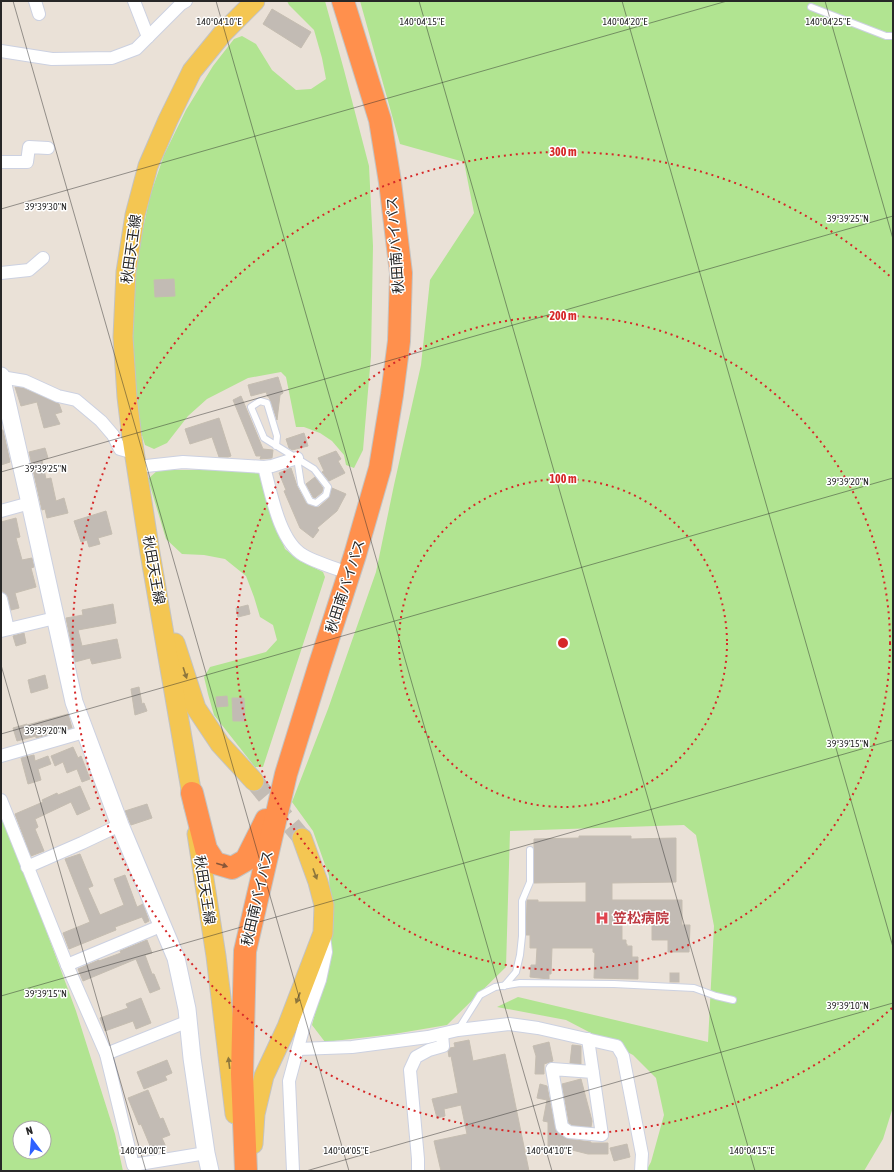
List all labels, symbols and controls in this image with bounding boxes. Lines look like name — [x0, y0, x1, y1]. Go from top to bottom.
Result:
text: 140°04'10"E — [197, 16, 242, 27]
text: 140°04'15"E — [400, 16, 445, 27]
text: 140°04'20"E — [603, 16, 648, 27]
text: 140°04'25"E — [806, 16, 851, 27]
text: 300 m — [549, 145, 577, 159]
street label: 秋田南バイパス — [384, 196, 406, 294]
text: 39°39'30"N — [25, 201, 67, 212]
street label: 秋田天王線 — [118, 213, 144, 285]
text: 39°39'25"N — [827, 213, 869, 224]
text: 200 m — [549, 309, 577, 323]
text: 39°39'25"N — [25, 463, 67, 474]
text: 100 m — [549, 472, 577, 486]
text: 39°39'20"N — [827, 476, 869, 487]
street label: 秋田天王線 — [140, 534, 168, 606]
street label: 秋田南バイパス — [322, 537, 368, 635]
centre of rings — [556, 636, 570, 650]
one-way arrow — [182, 667, 188, 679]
text: 39°39'20"N — [25, 725, 67, 736]
text: 39°39'15"N — [827, 738, 869, 749]
street label: 秋田南バイパス — [238, 849, 276, 947]
street label: 秋田天王線 — [192, 854, 218, 926]
one-way arrow — [216, 862, 228, 868]
one-way arrow — [312, 869, 318, 881]
hospital icon: 笠松病院 — [594, 910, 610, 926]
place label: 笠松病院 — [613, 910, 669, 926]
text: 39°39'15"N — [25, 988, 67, 999]
one-way arrow — [295, 993, 301, 1005]
text: 39°39'10"N — [827, 1000, 869, 1011]
one-way arrow — [225, 1057, 232, 1069]
north arrow — [12, 1120, 52, 1160]
text: N — [24, 1124, 34, 1137]
text: 140°04'00"E — [121, 1145, 166, 1156]
text: 140°04'05"E — [324, 1145, 369, 1156]
text: 140°04'10"E — [527, 1145, 572, 1156]
text: 140°04'15"E — [730, 1145, 775, 1156]

